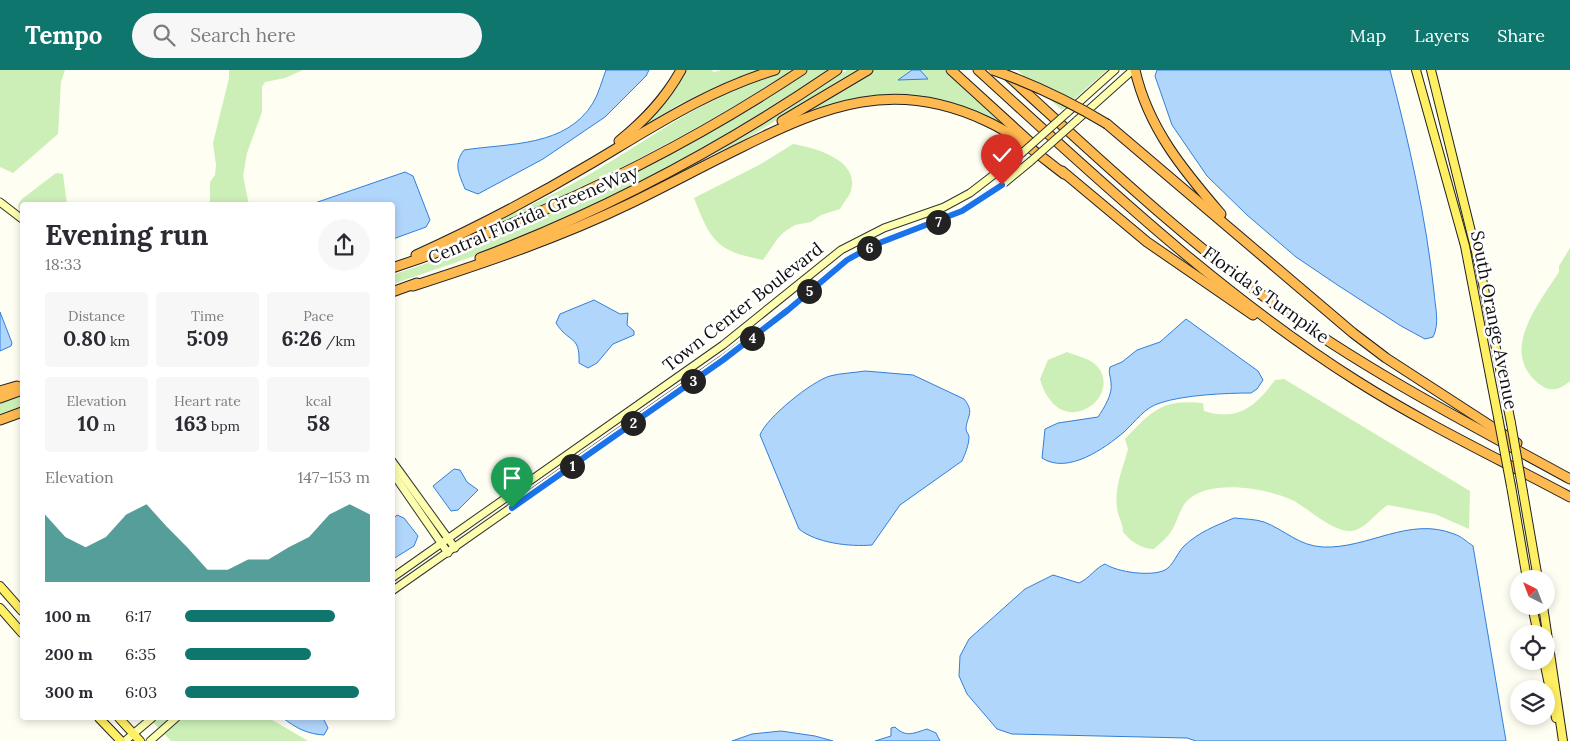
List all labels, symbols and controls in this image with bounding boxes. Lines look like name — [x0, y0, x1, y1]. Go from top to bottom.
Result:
search box — [132, 13, 482, 58]
text: Tempo — [25, 20, 102, 51]
icon: search — [150, 21, 178, 49]
text: Search here — [190, 23, 296, 47]
text: Map — [1350, 24, 1386, 47]
text: Layers — [1414, 24, 1469, 47]
text: Share — [1497, 24, 1545, 47]
pin — [981, 134, 1023, 185]
icon: check — [988, 141, 1016, 169]
street label: Central Florida GreeneWay — [424, 160, 642, 269]
pin: 7 — [926, 210, 950, 234]
text: 7 — [935, 213, 942, 231]
text: Evening run — [45, 217, 208, 253]
button: share — [318, 219, 370, 271]
street label: South Orange Avenue — [1466, 229, 1523, 411]
pin: 6 — [856, 236, 882, 260]
street label: Town Center Boulevard — [658, 237, 828, 376]
text: 6 — [865, 239, 874, 257]
street label: Florida's Turnpike — [1199, 241, 1334, 348]
text: 18:33 — [45, 254, 82, 274]
pin: 5 — [796, 278, 822, 304]
text: 5 — [806, 282, 813, 300]
text: Distance — [68, 307, 125, 325]
text: Time — [191, 307, 224, 325]
text: Pace — [303, 307, 334, 325]
text: 0.80 — [63, 325, 106, 352]
text: 5:09 — [186, 325, 229, 352]
text: 6:26 — [282, 325, 322, 352]
pin: 4 — [740, 326, 764, 350]
text: 4 — [749, 329, 756, 347]
text: km — [106, 332, 130, 350]
text: /km — [322, 332, 355, 350]
pin: 3 — [680, 368, 706, 394]
text: 3 — [690, 372, 697, 390]
text: Elevation — [66, 392, 127, 410]
text: Heart rate — [174, 392, 241, 410]
text: kcal — [306, 392, 331, 410]
text: 10 — [77, 410, 99, 437]
text: 163 — [175, 410, 207, 437]
text: 58 — [307, 410, 330, 437]
pin: 2 — [620, 410, 646, 436]
text: 2 — [630, 414, 637, 432]
text: m — [99, 417, 116, 435]
text: bpm — [207, 417, 240, 435]
pin: 1 — [560, 454, 584, 478]
pin — [491, 457, 533, 508]
text: 1 — [570, 457, 575, 475]
icon: arrive — [498, 464, 526, 492]
text: Elevation — [45, 467, 114, 487]
text: 147–153 m — [297, 467, 370, 487]
north arrow — [1510, 570, 1555, 615]
map controls — [1510, 570, 1555, 725]
text: 100 m — [45, 606, 91, 626]
text: 6:17 — [125, 606, 151, 626]
button: locate — [1510, 625, 1555, 670]
text: 200 m — [45, 644, 93, 664]
text: 6:35 — [125, 644, 156, 664]
button: layers — [1510, 680, 1555, 725]
text: 300 m — [45, 682, 93, 702]
text: 6:03 — [125, 682, 157, 702]

